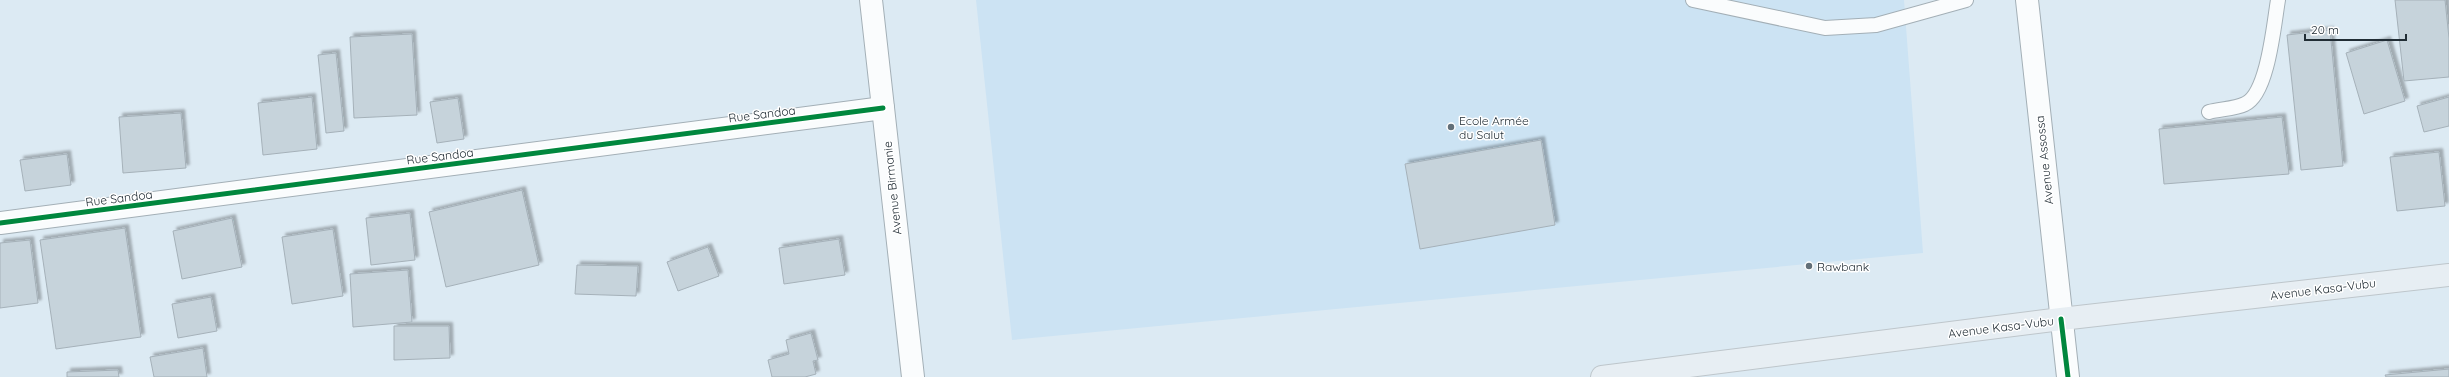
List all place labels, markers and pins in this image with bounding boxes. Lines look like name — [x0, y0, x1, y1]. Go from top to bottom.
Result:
place label: Ecole Armée du Salut — [1459, 113, 1529, 142]
marker: Ecole Armée du Salut — [1446, 122, 1456, 132]
place label: Rawbank — [1817, 259, 1869, 274]
marker: Rawbank — [1804, 261, 1814, 271]

